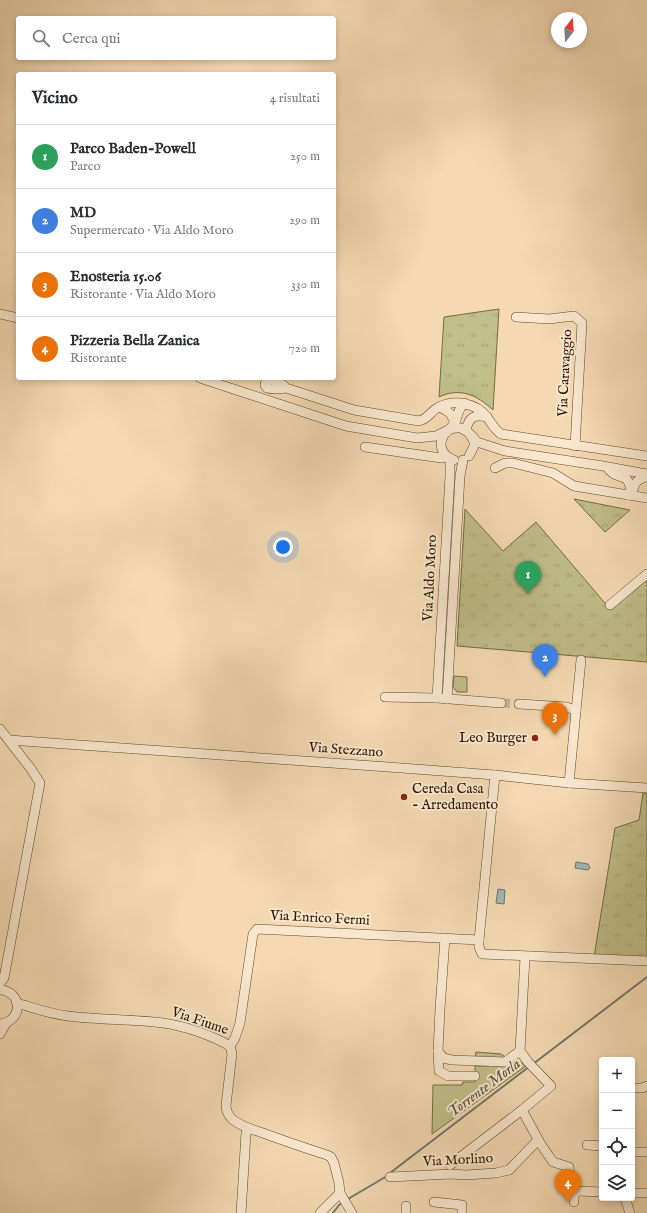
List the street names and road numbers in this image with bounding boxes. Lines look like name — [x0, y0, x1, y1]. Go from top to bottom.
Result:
street label: Via Caravaggio — [554, 328, 576, 418]
street label: Via Aldo Moro — [419, 534, 441, 623]
street label: Via Stezzano — [307, 738, 384, 762]
street label: Via Enrico Fermi — [269, 906, 370, 930]
street label: Via Fiume — [168, 1003, 231, 1039]
street label: Via Morlino — [421, 1149, 494, 1171]

